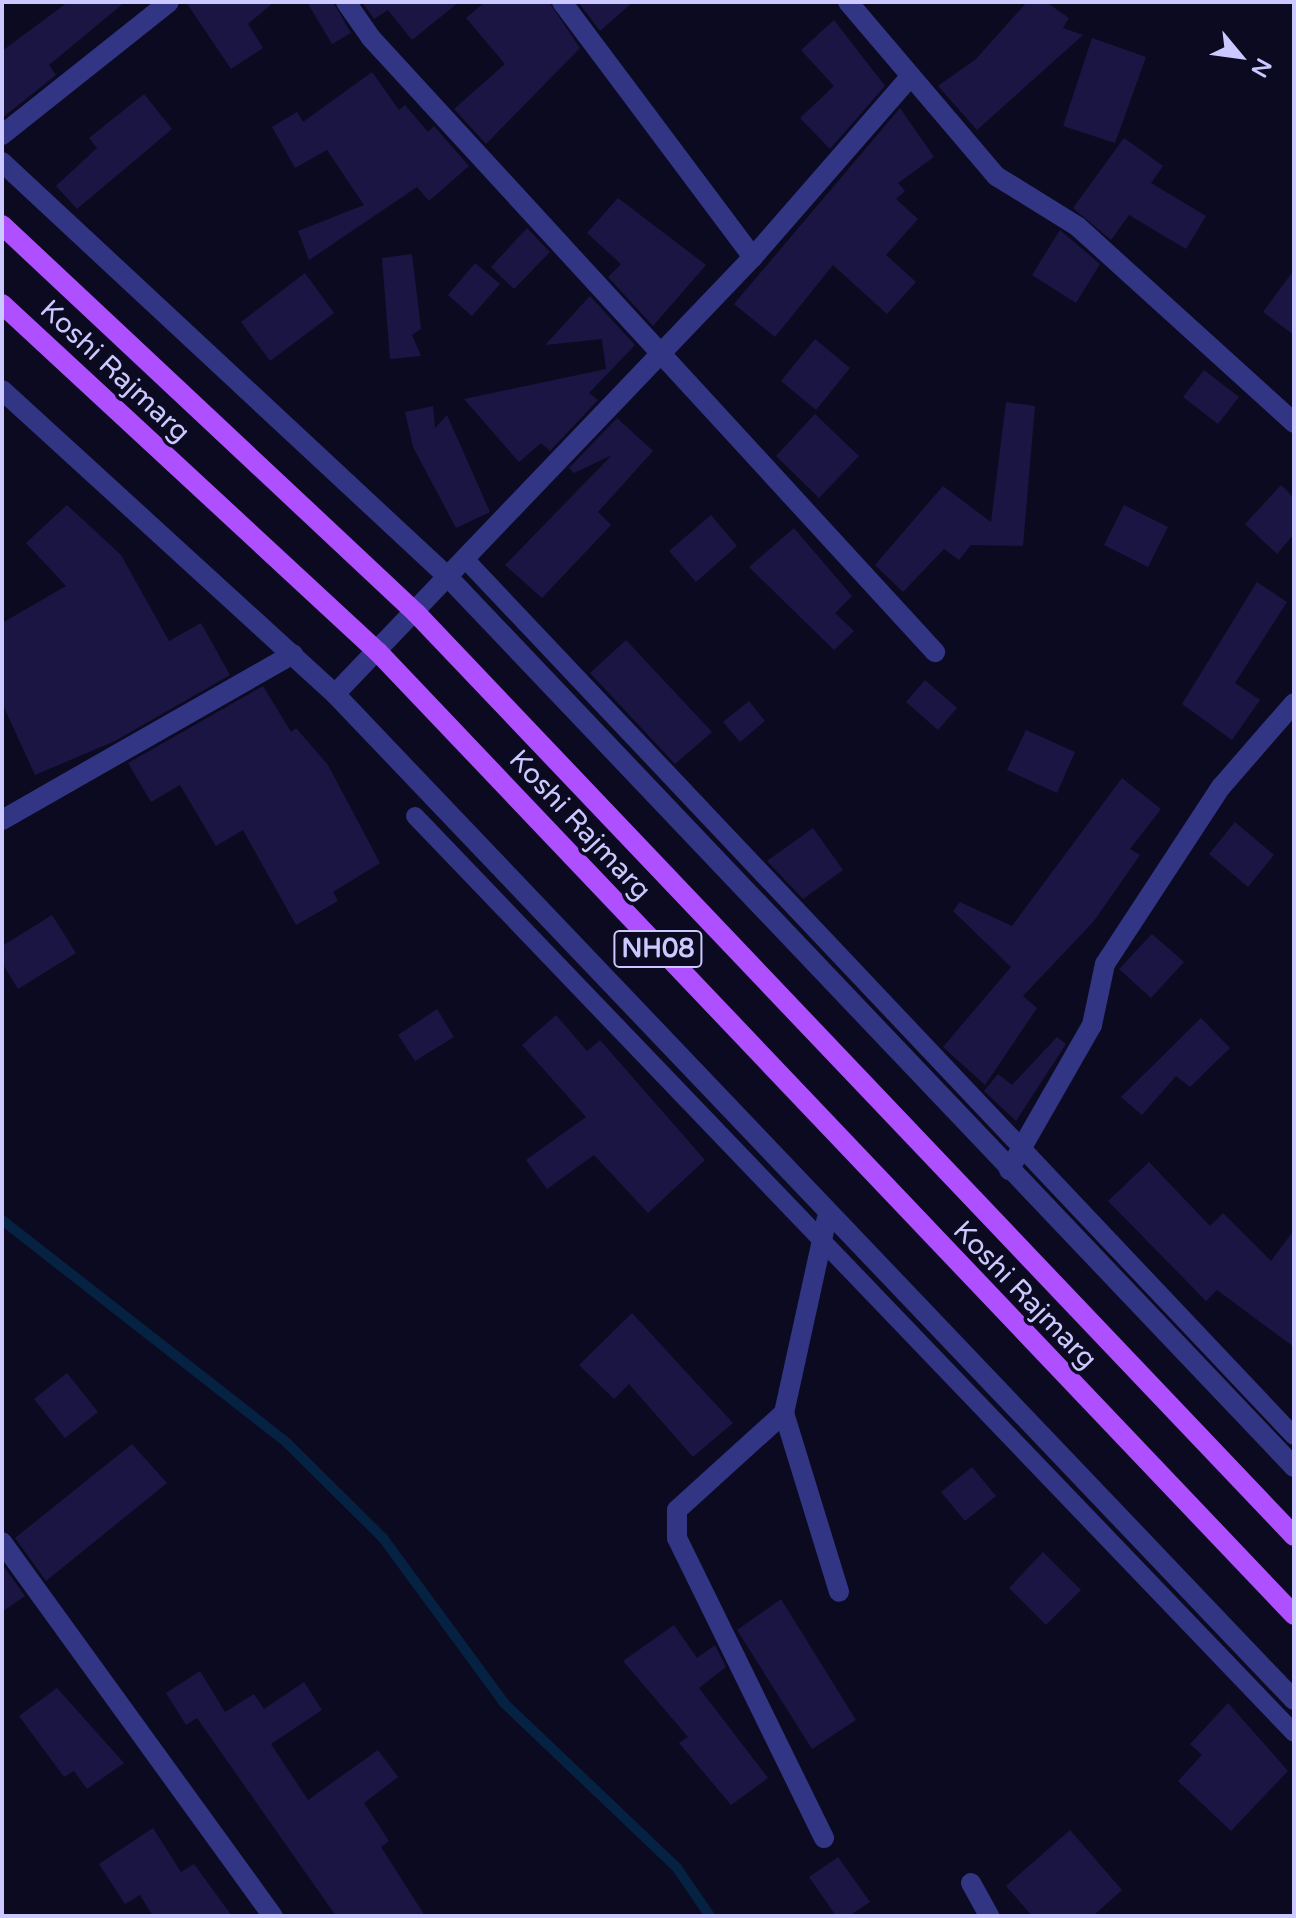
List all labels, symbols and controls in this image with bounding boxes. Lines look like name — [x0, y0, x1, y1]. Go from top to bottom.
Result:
north arrow — [1200, 16, 1280, 96]
text: N — [1245, 54, 1277, 82]
street label: Koshi Rajmarg — [33, 293, 197, 449]
street label: Koshi Rajmarg — [502, 743, 658, 907]
road number: NH08 — [612, 927, 704, 971]
street label: Koshi Rajmarg — [946, 1214, 1104, 1376]

